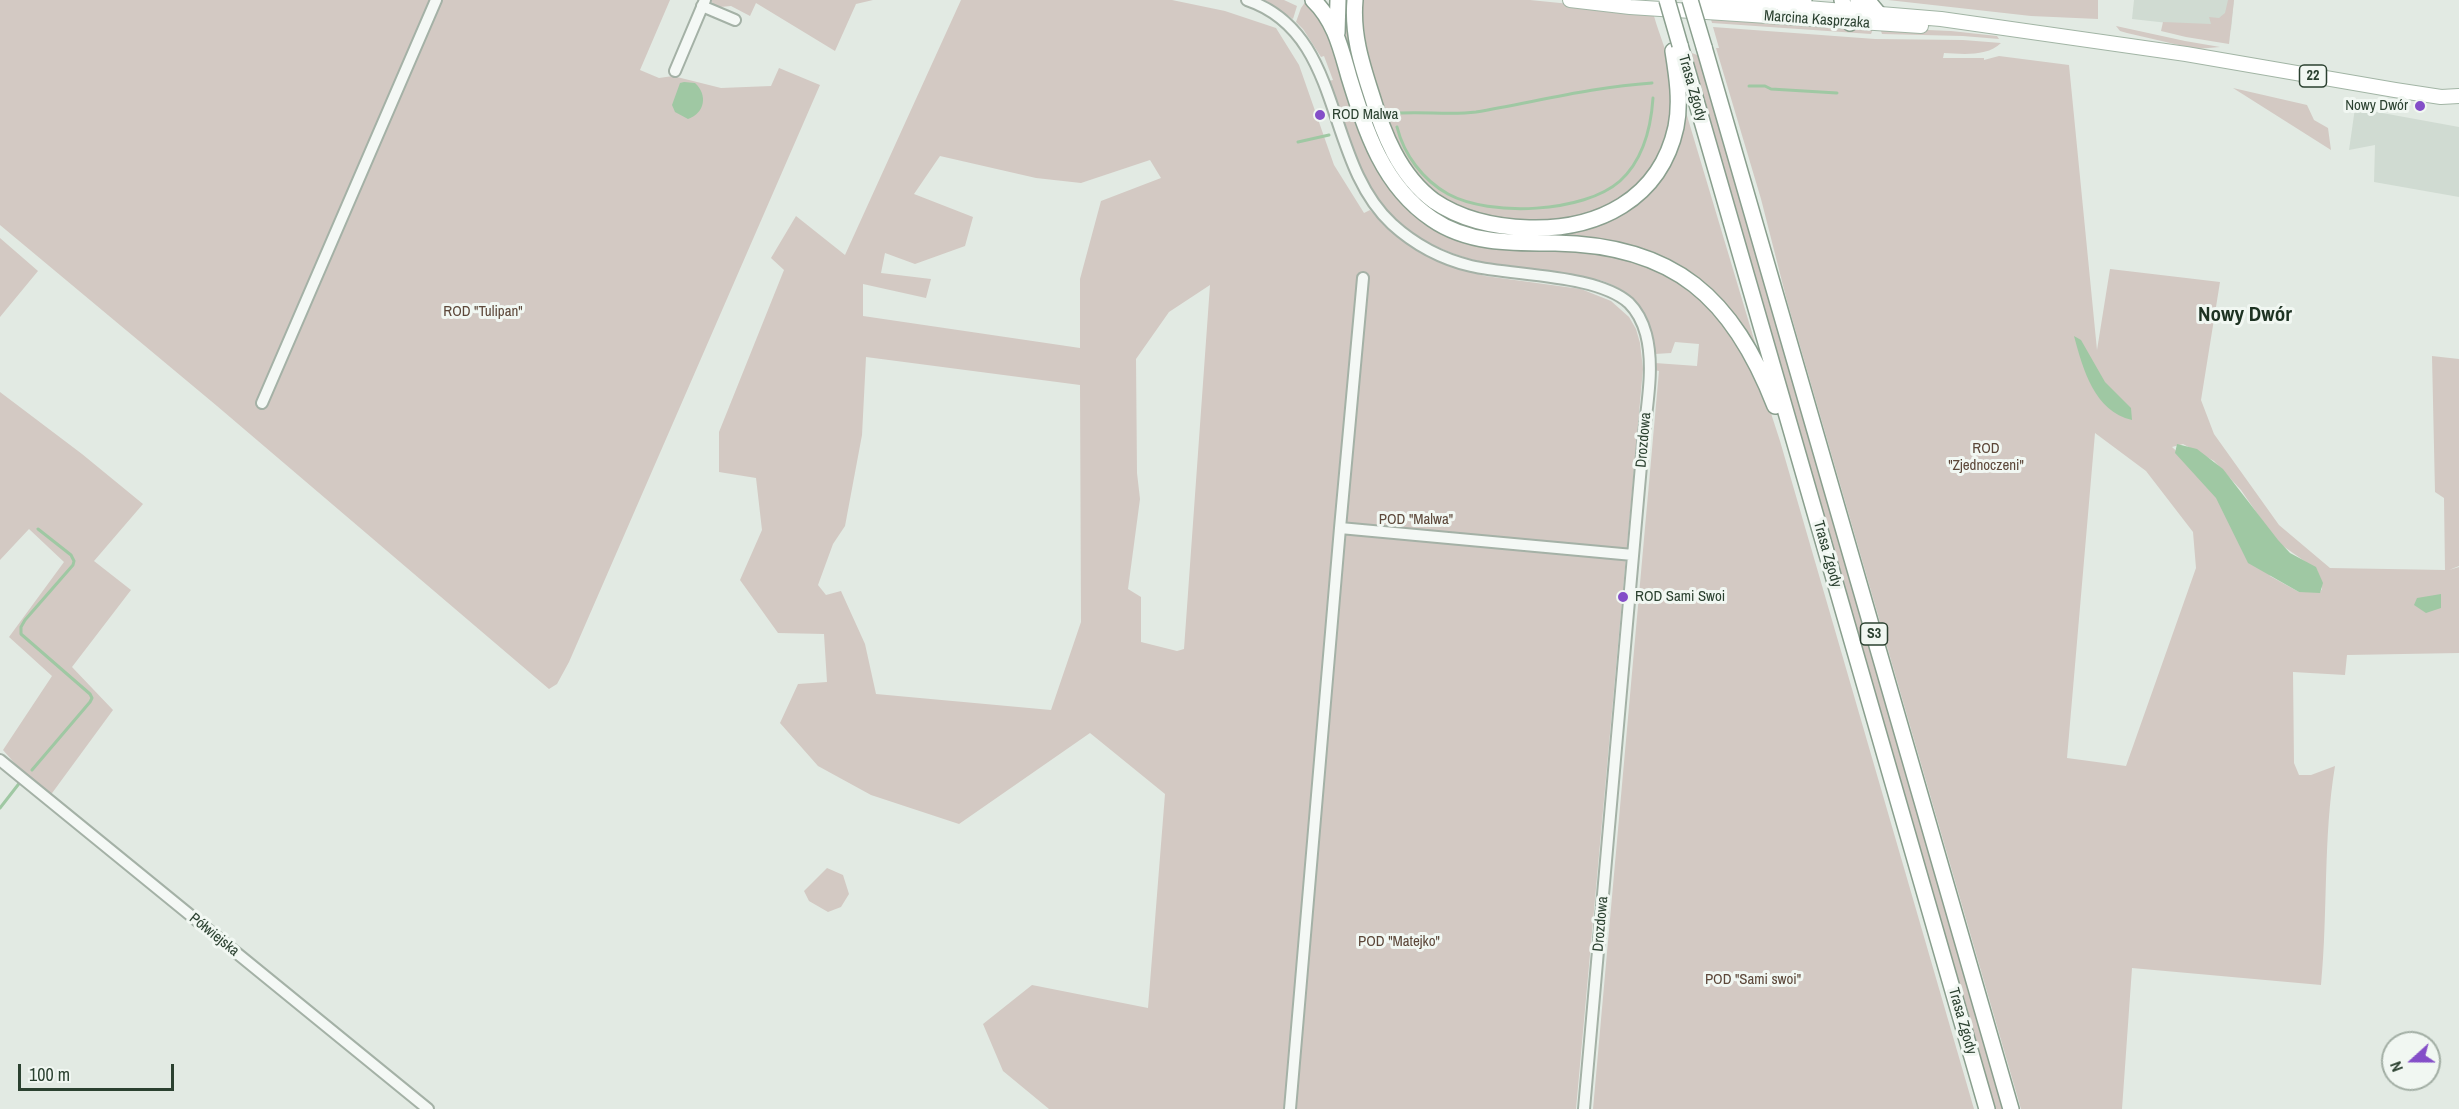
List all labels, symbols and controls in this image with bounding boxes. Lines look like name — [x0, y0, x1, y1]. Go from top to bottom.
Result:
street label: Marcina Kasprzaka — [1764, 7, 1870, 33]
street label: Trasa Zgody — [1674, 53, 1710, 123]
road number: 22 — [2300, 65, 2326, 87]
place label: Nowy Dwór — [2345, 97, 2408, 115]
marker: Nowy Dwór — [2413, 99, 2427, 113]
place label: ROD Malwa — [1332, 106, 1398, 124]
marker: ROD Malwa — [1313, 108, 1327, 122]
district label: Nowy Dwór — [2198, 302, 2292, 328]
park label: ROD "Tulipan" — [443, 303, 523, 321]
street label: Drozdowa — [1633, 412, 1655, 468]
park label: ROD "Zjednoczeni" — [1948, 440, 2024, 475]
park label: POD "Malwa" — [1379, 511, 1453, 529]
street label: Trasa Zgody — [1809, 519, 1845, 589]
place label: ROD Sami Swoi — [1635, 588, 1725, 606]
marker: ROD Sami Swoi — [1616, 590, 1630, 604]
road number: S3 — [1860, 623, 1888, 645]
street label: Drozdowa — [1590, 896, 1612, 952]
street label: Półwiejska — [185, 910, 243, 960]
park label: POD "Matejko" — [1358, 933, 1440, 951]
park label: POD "Sami swoi" — [1705, 971, 1801, 989]
street label: Trasa Zgody — [1944, 986, 1980, 1056]
north arrow — [2381, 1031, 2441, 1091]
scale bar — [21, 1052, 177, 1090]
text: N — [2384, 1058, 2408, 1075]
text: 100 m — [29, 1062, 70, 1087]

